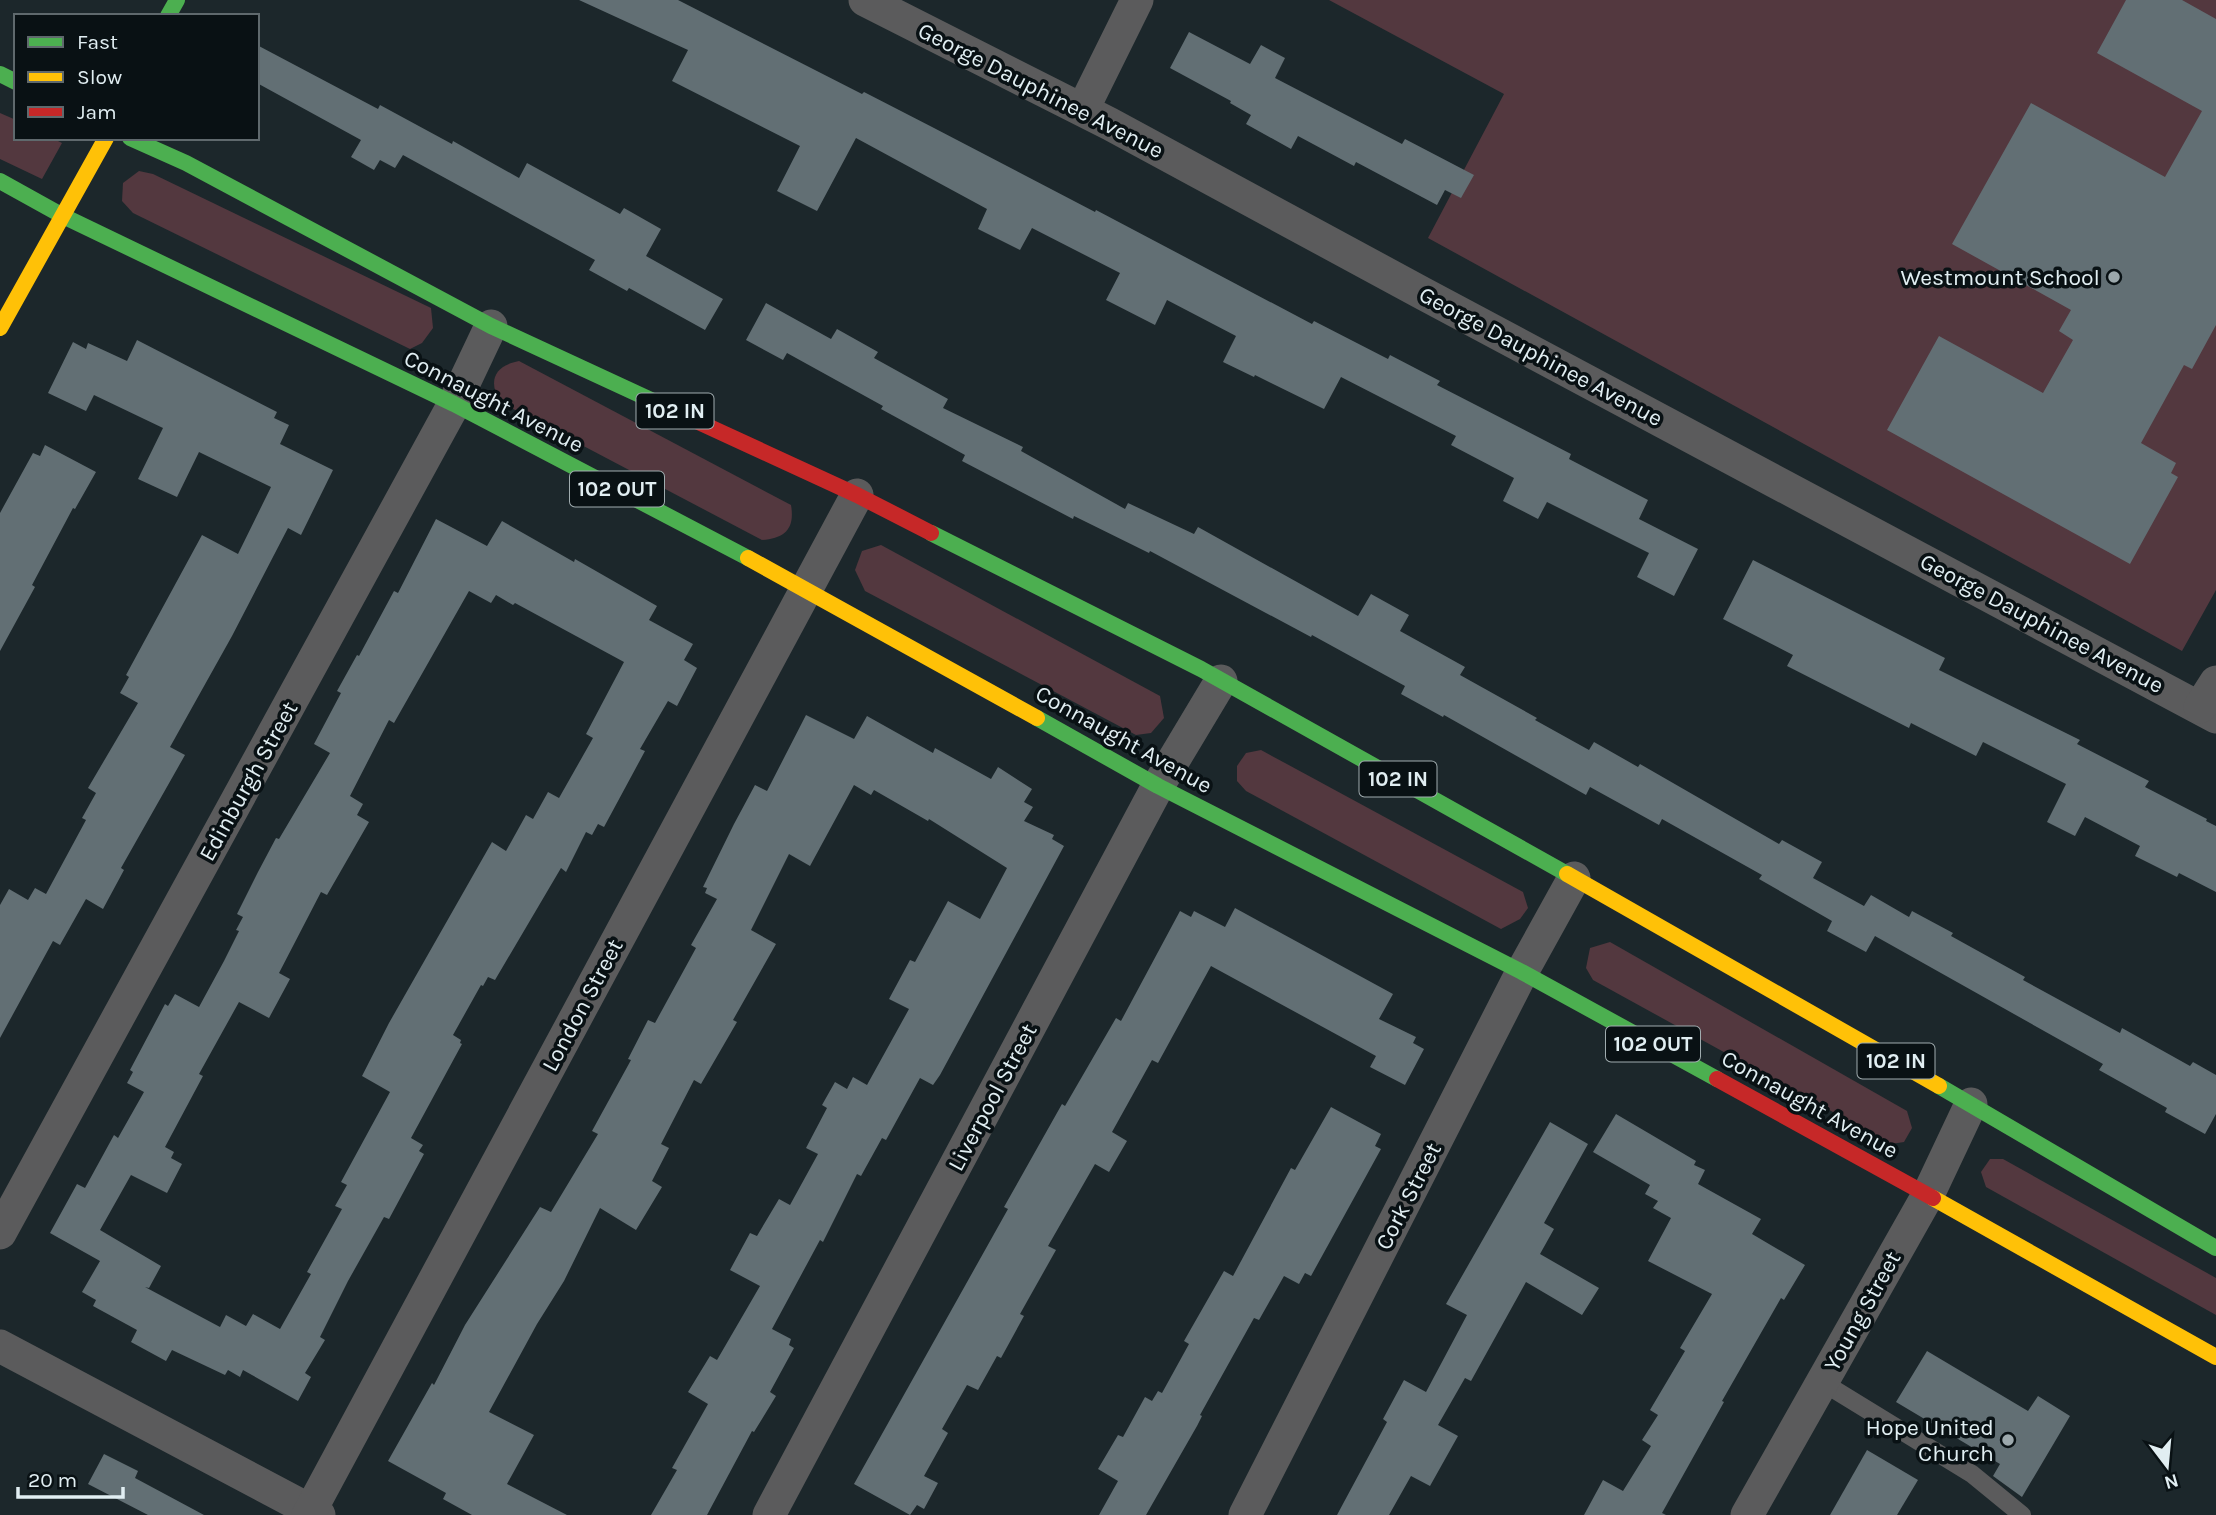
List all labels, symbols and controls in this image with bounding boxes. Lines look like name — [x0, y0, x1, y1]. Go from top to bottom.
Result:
legend — [14, 14, 259, 140]
street label: George Dauphinee Avenue — [913, 17, 1168, 164]
text: Fast — [77, 30, 118, 54]
text: Slow — [77, 65, 122, 89]
text: Jam — [77, 100, 117, 124]
place label: Westmount School — [1900, 264, 2100, 291]
marker: Westmount School — [2106, 269, 2122, 285]
street label: George Dauphinee Avenue — [1414, 281, 1667, 432]
street label: Connaught Avenue — [400, 345, 588, 458]
road number: 102 IN — [636, 394, 714, 428]
road number: 102 OUT — [570, 472, 664, 506]
street label: George Dauphinee Avenue — [1915, 548, 2168, 699]
street label: Connaught Avenue — [1031, 680, 1217, 799]
street label: Edinburgh Street — [193, 696, 304, 866]
road number: 102 IN — [1360, 762, 1436, 796]
street label: London Street — [536, 934, 629, 1076]
street label: Liverpool Street — [942, 1019, 1043, 1175]
road number: 102 OUT — [1606, 1026, 1700, 1062]
road number: 102 IN — [1857, 1044, 1934, 1078]
street label: Connaught Avenue — [1717, 1045, 1903, 1164]
street label: Cork Street — [1370, 1138, 1447, 1254]
street label: Young Street — [1818, 1246, 1907, 1376]
place label: Hope United Church — [1866, 1414, 1994, 1467]
north arrow — [2132, 1431, 2202, 1501]
marker: Hope United Church — [2000, 1432, 2016, 1448]
scale bar — [18, 1456, 122, 1500]
text: 20 m — [28, 1468, 77, 1492]
text: N — [2162, 1469, 2181, 1494]

